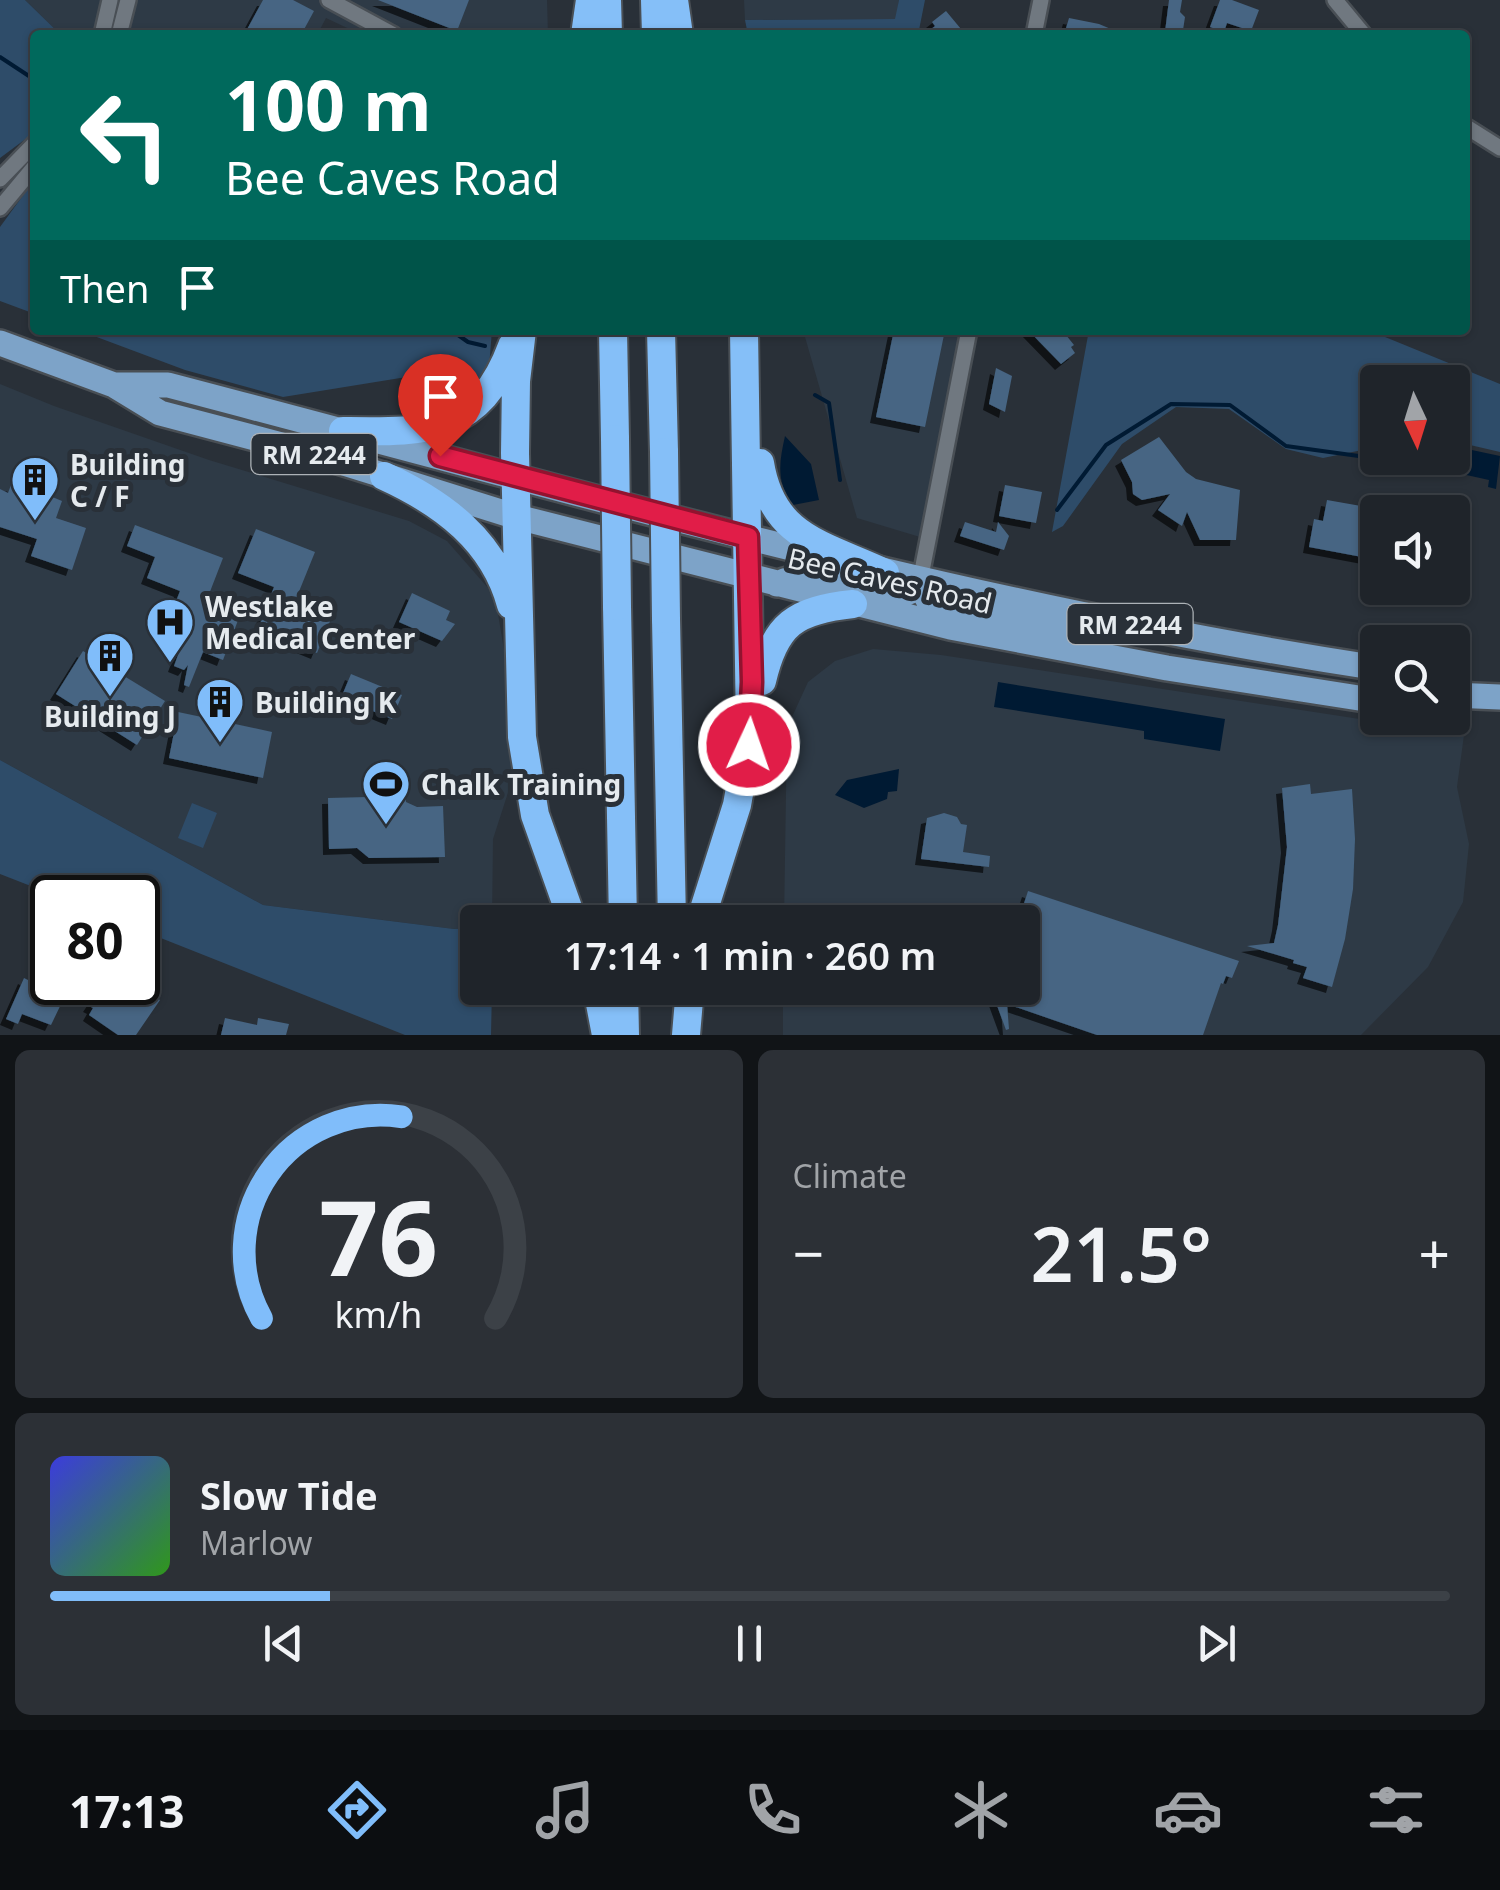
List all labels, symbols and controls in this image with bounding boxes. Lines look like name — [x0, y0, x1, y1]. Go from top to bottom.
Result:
text: 100 m — [225, 56, 432, 152]
icon: left — [60, 70, 190, 200]
text: Bee Caves Road — [225, 147, 560, 208]
icon: arrive — [170, 260, 225, 315]
text: Then — [60, 262, 150, 314]
pin — [398, 354, 483, 457]
north arrow — [1360, 365, 1470, 475]
map controls — [1360, 365, 1470, 735]
icon: arrive — [413, 369, 468, 424]
road number: RM 2244 — [252, 434, 376, 474]
place label: Building C / F — [70, 445, 186, 515]
building icon: Building C / F — [9, 454, 61, 522]
button: sound — [1360, 495, 1470, 605]
street label: Bee Caves Road — [784, 538, 996, 622]
place label: Westlake Medical Center — [205, 587, 416, 657]
hospital icon: Westlake Medical Center — [144, 596, 196, 664]
road number: RM 2244 — [1068, 604, 1192, 644]
button: search — [1360, 625, 1470, 735]
building icon: Building J — [84, 630, 136, 698]
building icon: Building K — [194, 676, 246, 744]
place label: Building K — [255, 683, 397, 721]
position arrow — [697, 693, 801, 797]
place label: Building J — [44, 697, 176, 735]
sports icon: Chalk Training — [360, 758, 412, 826]
place label: Chalk Training — [421, 765, 621, 803]
speed limit sign: 80 — [30, 875, 160, 1005]
text: 17:14 · 1 min · 260 m — [564, 929, 936, 981]
text: Climate — [793, 1154, 907, 1197]
text: 76 — [319, 1165, 438, 1306]
text: 21.5° — [1031, 1202, 1212, 1304]
text: − — [793, 1215, 824, 1290]
text: + — [1419, 1215, 1450, 1290]
text: km/h — [335, 1290, 423, 1338]
text: Slow Tide — [200, 1469, 378, 1521]
text: Marlow — [200, 1521, 312, 1564]
icon: previous — [256, 1616, 311, 1671]
icon: pause — [722, 1616, 777, 1671]
icon: next — [1189, 1616, 1244, 1671]
icon: directions — [322, 1775, 392, 1845]
icon: music — [530, 1775, 600, 1845]
icon: phone — [738, 1775, 808, 1845]
icon: climate — [946, 1775, 1016, 1845]
icon: car — [1153, 1775, 1223, 1845]
icon: filters — [1361, 1775, 1431, 1845]
text: 17:13 — [69, 1780, 184, 1841]

